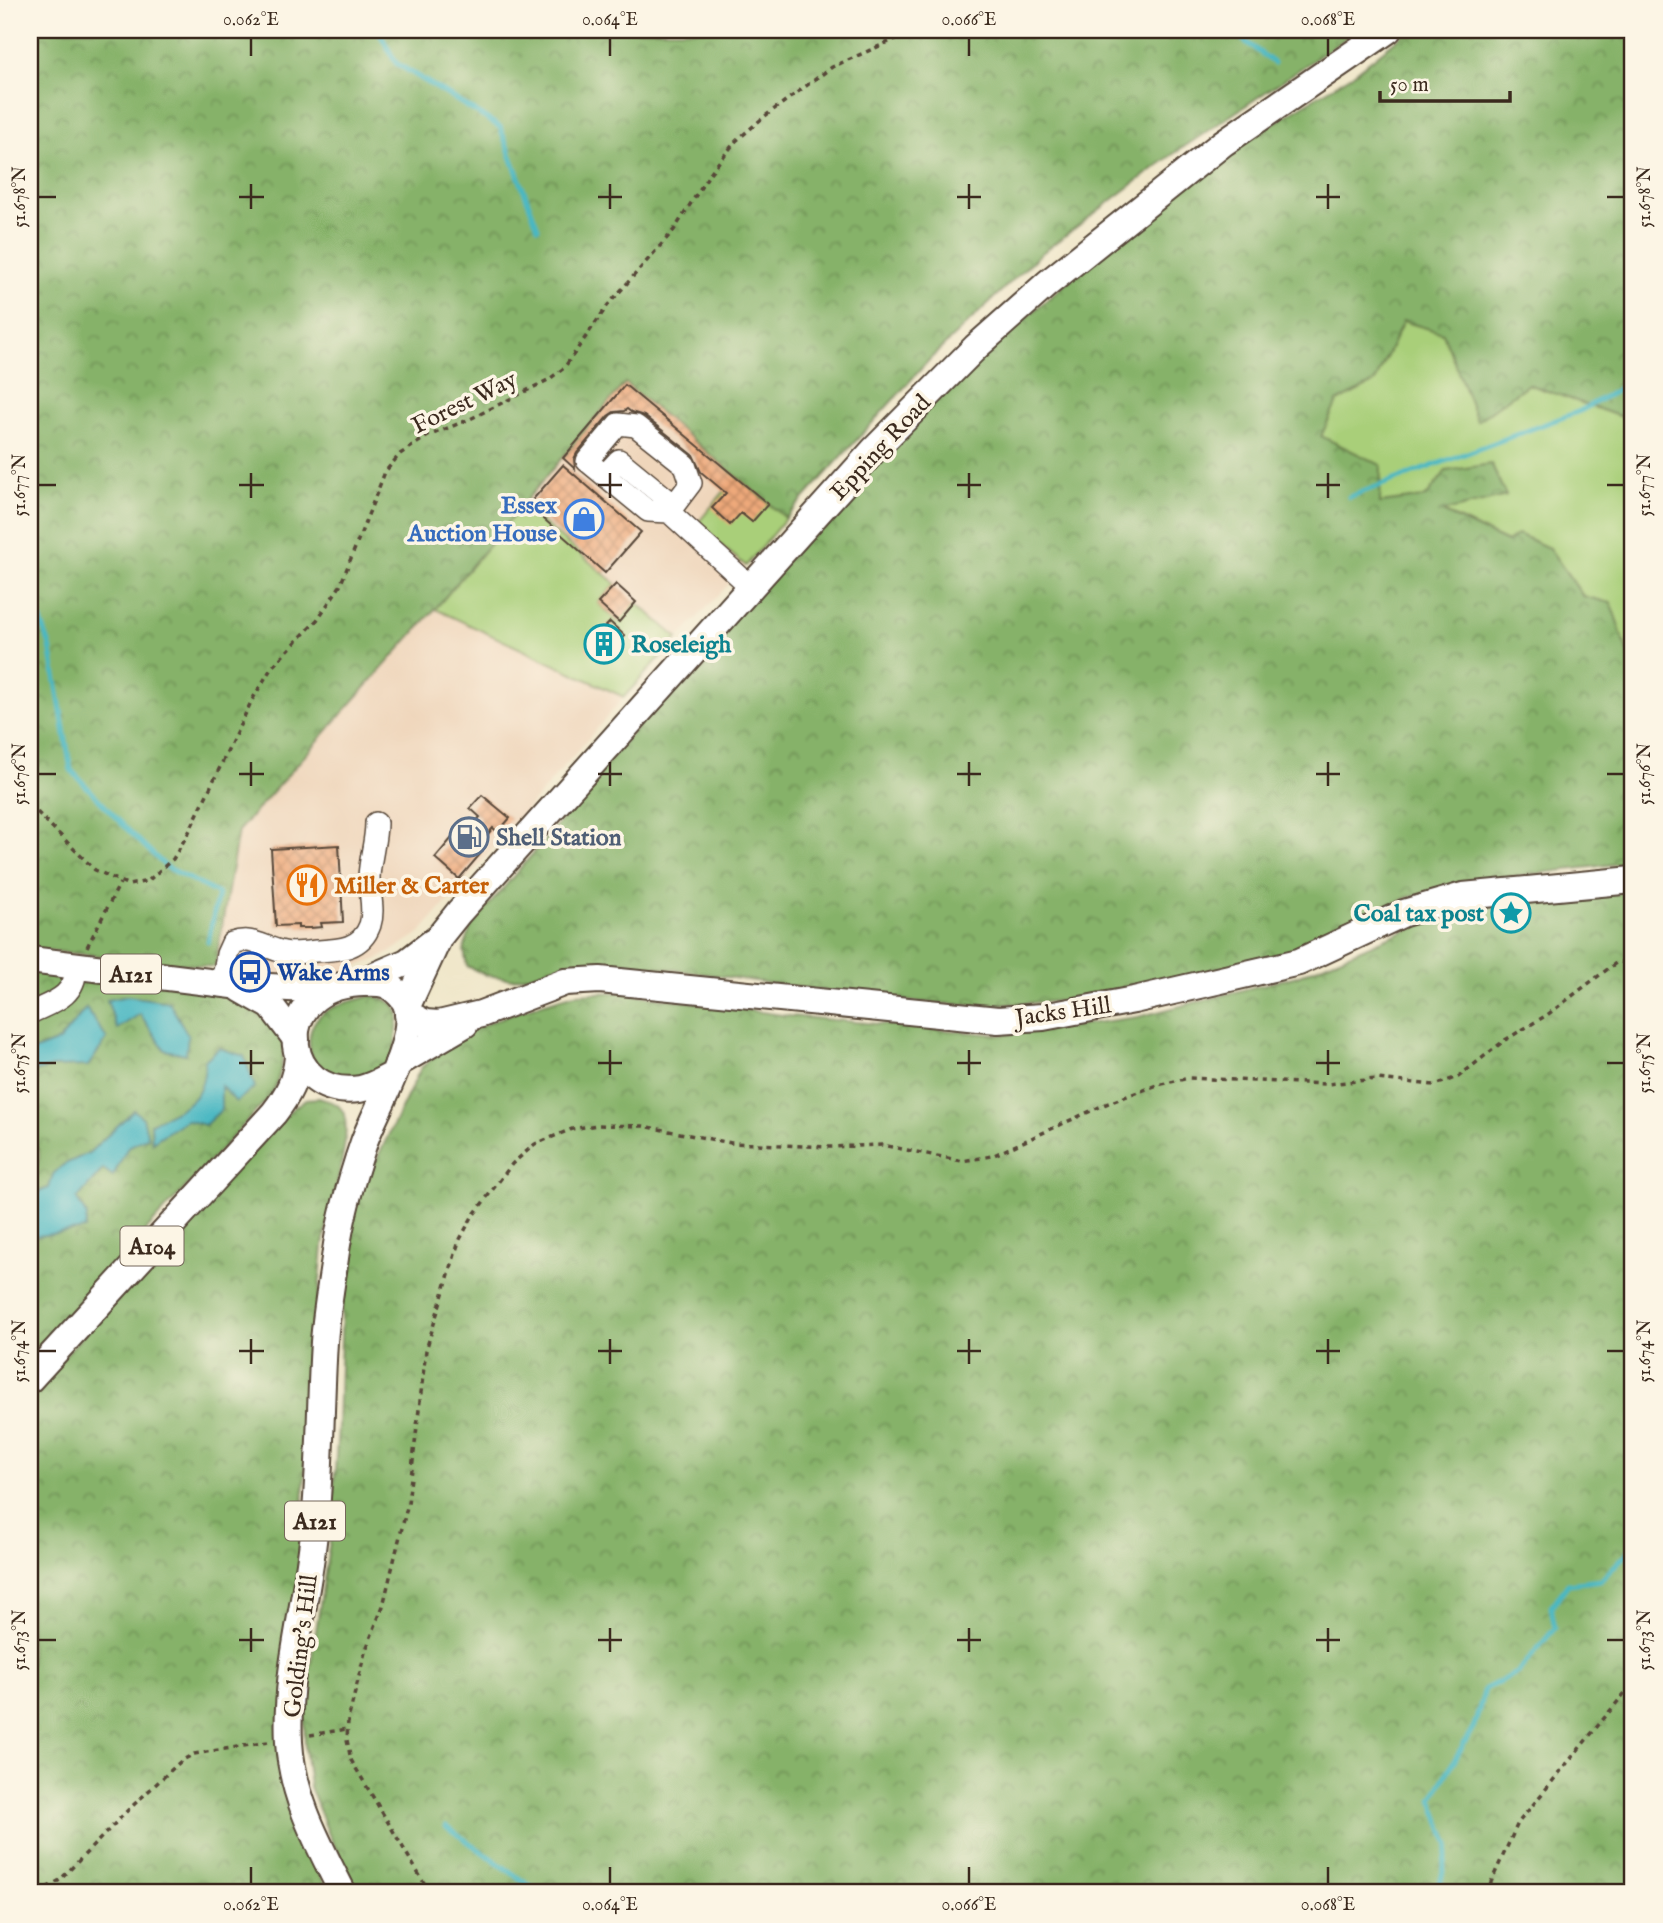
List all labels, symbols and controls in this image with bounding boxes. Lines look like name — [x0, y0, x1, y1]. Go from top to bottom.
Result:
text: 0.062°E — [223, 9, 279, 32]
text: 0.064°E — [582, 9, 638, 32]
text: 0.066°E — [942, 9, 996, 32]
text: 0.068°E — [1301, 9, 1355, 32]
scale bar — [1380, 60, 1509, 104]
text: 50 m — [1390, 72, 1429, 99]
text: 51.678°N — [9, 166, 32, 228]
text: 51.678°N — [1634, 166, 1657, 228]
street label: Forest Way — [407, 365, 522, 442]
street label: Epping Road — [824, 388, 938, 508]
text: 51.677°N — [9, 453, 32, 516]
text: 51.677°N — [1634, 453, 1657, 516]
place label: Essex Auction House — [407, 491, 557, 550]
shop icon: Essex Auction House — [563, 498, 605, 540]
building icon: Roseleigh — [583, 623, 625, 665]
place label: Roseleigh — [631, 630, 731, 661]
text: 51.676°N — [9, 743, 32, 805]
text: 51.676°N — [1634, 743, 1657, 805]
fuel station icon: Shell Station — [448, 816, 490, 858]
place label: Shell Station — [496, 823, 622, 854]
restaurant icon: Miller & Carter — [286, 864, 328, 906]
place label: Miller & Carter — [334, 871, 489, 902]
place icon: Coal tax post — [1490, 892, 1532, 934]
place label: Coal tax post — [1354, 899, 1485, 930]
bus stop icon: Wake Arms — [229, 951, 271, 993]
road number: A121 — [101, 954, 161, 993]
place label: Wake Arms — [276, 958, 390, 989]
street label: Jacks Hill — [1010, 990, 1114, 1035]
text: 51.675°N — [9, 1032, 32, 1093]
text: 51.675°N — [1634, 1032, 1657, 1093]
road number: A104 — [120, 1226, 184, 1266]
text: 51.674°N — [9, 1319, 32, 1383]
text: 51.674°N — [1634, 1319, 1657, 1383]
road number: A121 — [285, 1502, 345, 1540]
street label: Golding's Hill — [277, 1572, 326, 1720]
text: 51.673°N — [9, 1609, 32, 1671]
text: 51.673°N — [1634, 1609, 1657, 1671]
text: 0.062°E — [223, 1894, 279, 1917]
text: 0.064°E — [582, 1894, 638, 1917]
text: 0.066°E — [942, 1894, 996, 1917]
text: 0.068°E — [1301, 1894, 1355, 1917]

